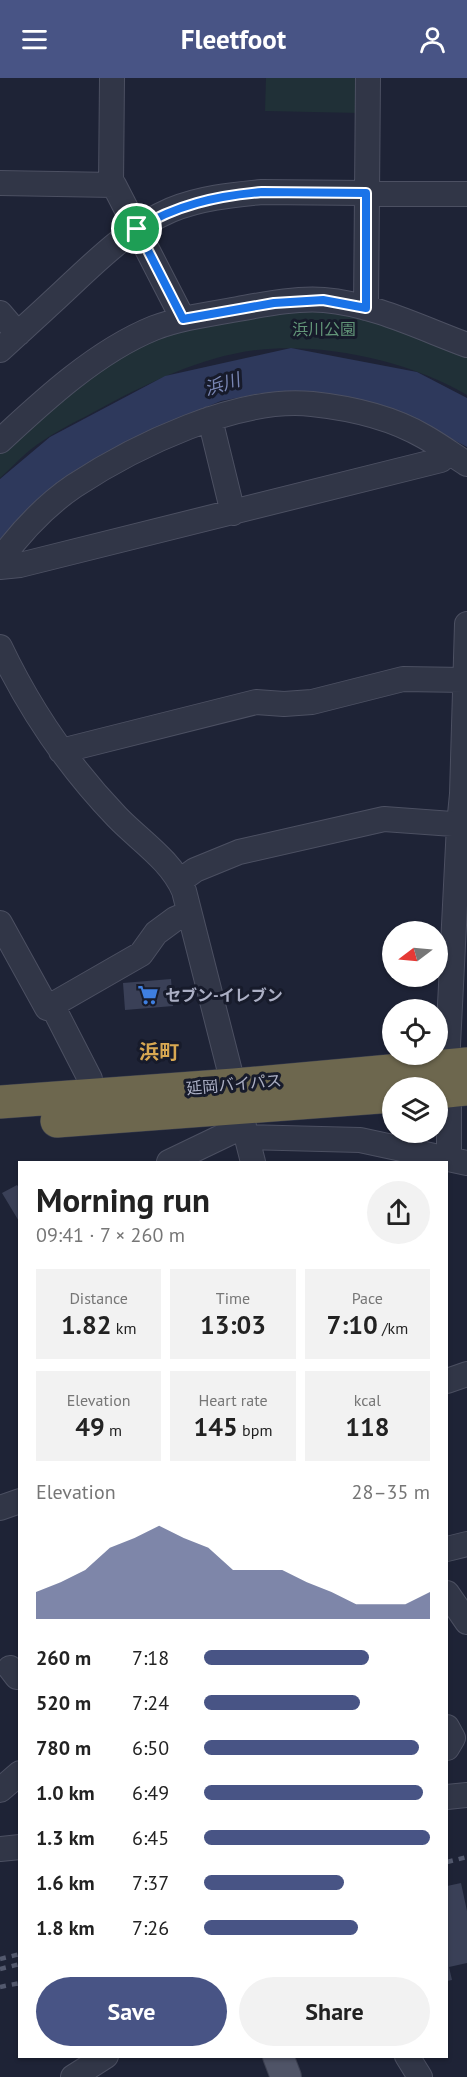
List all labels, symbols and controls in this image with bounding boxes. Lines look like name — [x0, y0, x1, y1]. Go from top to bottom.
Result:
text: Fleetfoot — [181, 22, 286, 56]
icon: menu — [18, 23, 51, 56]
icon: person — [416, 23, 449, 56]
pin — [111, 203, 162, 254]
icon: arrive — [120, 212, 153, 245]
park label: 浜川公園 — [292, 319, 356, 339]
water label: 浜川 — [201, 367, 244, 400]
north arrow — [382, 921, 448, 987]
map controls — [382, 921, 448, 1143]
supermarket icon: セブン-イレブン — [136, 983, 160, 1007]
place label: セブン-イレブン — [165, 985, 283, 1005]
button: locate — [382, 999, 448, 1065]
district label: 浜町 — [139, 1039, 179, 1065]
street label: 延岡バイパス — [185, 1070, 283, 1098]
button: layers — [382, 1077, 448, 1143]
text: Morning run — [36, 1178, 210, 1221]
button: share — [367, 1181, 430, 1244]
text: 09:41 · 7 × 260 m — [36, 1222, 185, 1248]
text: Distance — [69, 1288, 128, 1308]
text: Time — [216, 1288, 250, 1308]
text: Pace — [352, 1288, 383, 1308]
text: 1.82 — [61, 1308, 112, 1341]
text: 13:03 — [200, 1308, 266, 1341]
text: 7:10 — [326, 1308, 378, 1341]
text: km — [112, 1318, 136, 1338]
text: /km — [378, 1318, 408, 1338]
text: Elevation — [67, 1390, 131, 1410]
text: Heart rate — [198, 1390, 268, 1410]
text: kcal — [354, 1390, 381, 1410]
text: 49 — [75, 1410, 105, 1443]
text: 145 — [194, 1410, 238, 1443]
text: 118 — [345, 1410, 389, 1443]
text: m — [105, 1420, 122, 1440]
text: bpm — [238, 1420, 272, 1440]
text: Elevation — [36, 1479, 116, 1505]
text: 28–35 m — [352, 1479, 430, 1505]
text: 260 m — [36, 1645, 91, 1671]
text: 7:18 — [132, 1645, 169, 1671]
text: 520 m — [36, 1690, 91, 1716]
text: 7:24 — [132, 1690, 169, 1716]
text: 780 m — [36, 1735, 91, 1761]
text: 6:50 — [132, 1735, 169, 1761]
text: 1.0 km — [36, 1780, 95, 1806]
text: 6:49 — [132, 1780, 169, 1806]
text: 1.3 km — [36, 1825, 95, 1851]
text: 6:45 — [132, 1825, 169, 1851]
text: 1.6 km — [36, 1870, 95, 1896]
text: 7:37 — [132, 1870, 169, 1896]
text: 1.8 km — [36, 1915, 95, 1941]
text: 7:26 — [132, 1915, 169, 1941]
button: Save — [36, 1977, 227, 2046]
button: Share — [239, 1977, 430, 2046]

